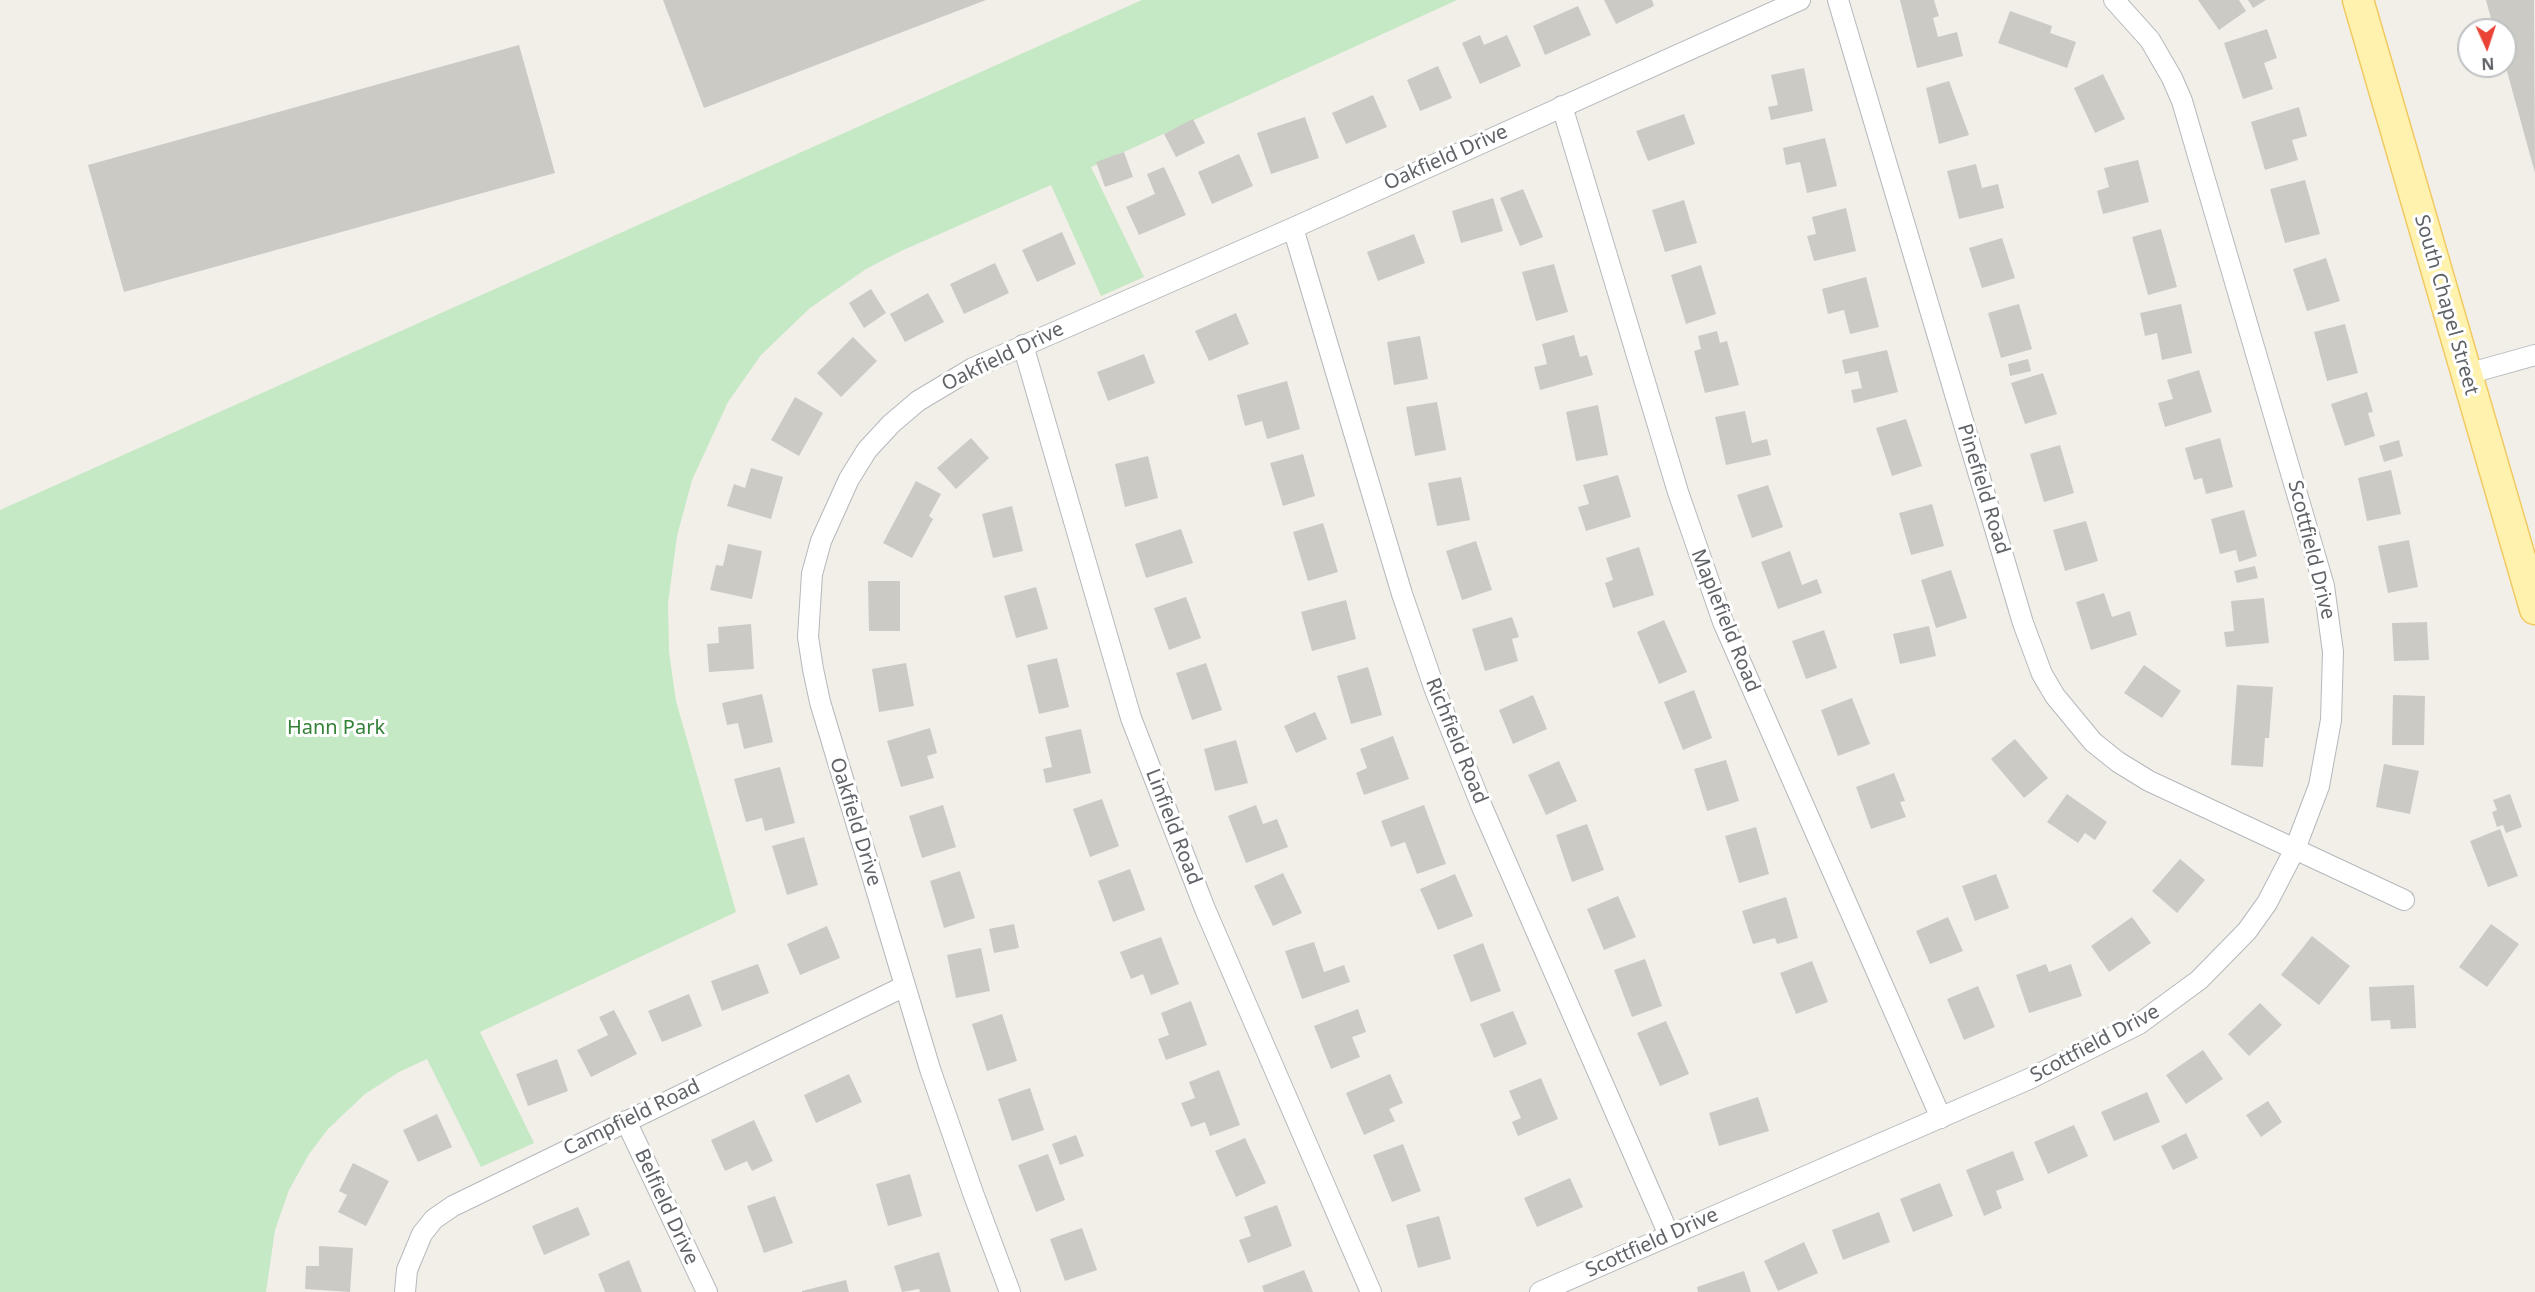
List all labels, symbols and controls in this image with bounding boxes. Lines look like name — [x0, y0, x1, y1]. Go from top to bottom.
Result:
north arrow — [2457, 18, 2517, 78]
text: N — [2481, 53, 2495, 75]
street label: Oakfield Drive — [1380, 120, 1512, 196]
street label: South Chapel Street — [2409, 212, 2483, 398]
street label: Oakfield Drive — [938, 317, 1068, 397]
street label: Pinefield Road — [1952, 421, 2014, 557]
street label: Scottfield Drive — [2282, 478, 2340, 622]
street label: Maplefield Road — [1685, 546, 1765, 696]
street label: Richfield Road — [1420, 675, 1492, 807]
park label: Hann Park — [287, 716, 385, 740]
street label: Oakfield Drive — [824, 755, 886, 889]
street label: Linfield Road — [1140, 766, 1206, 888]
street label: Scottfield Drive — [2026, 1000, 2164, 1088]
street label: Campfield Road — [560, 1075, 704, 1161]
street label: Belfield Drive — [629, 1145, 703, 1269]
street label: Scottfield Drive — [1582, 1203, 1722, 1283]

